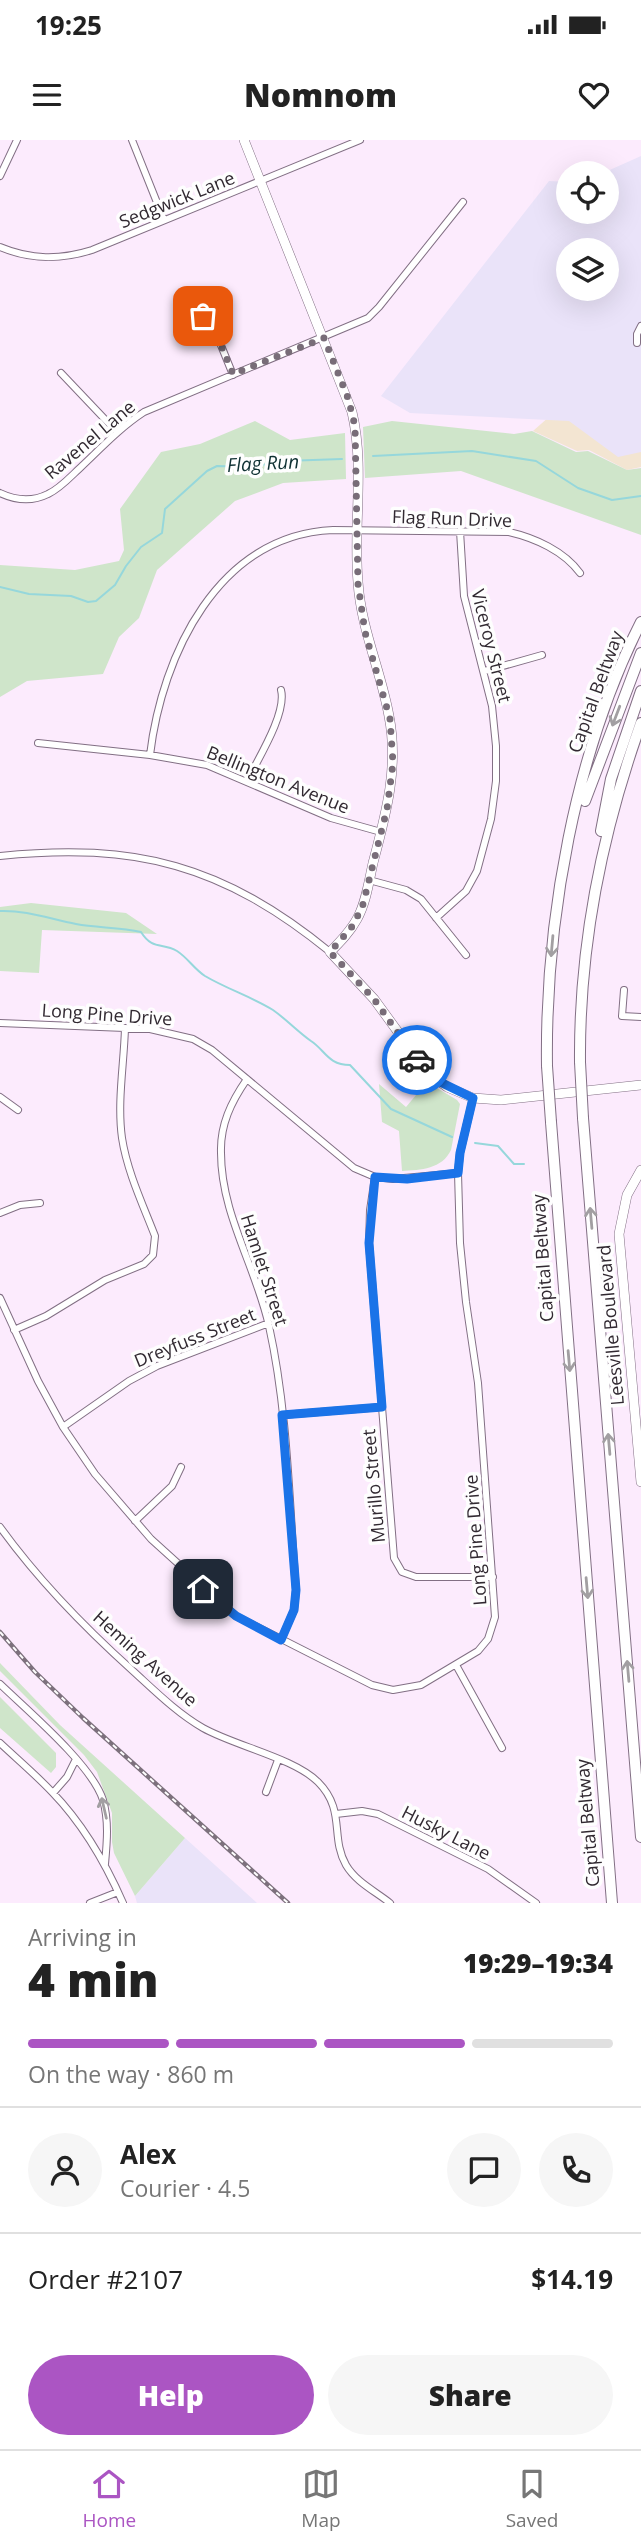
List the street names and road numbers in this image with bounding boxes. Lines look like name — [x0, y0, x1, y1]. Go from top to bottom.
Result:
street label: Sedgwick Lane — [115, 165, 238, 233]
street label: Ravenel Lane — [39, 394, 140, 484]
street label: Flag Run Drive — [392, 504, 513, 532]
street label: Viceroy Street — [466, 587, 518, 705]
street label: Capital Beltway — [562, 626, 629, 756]
street label: Bellington Avenue — [204, 740, 353, 819]
street label: Long Pine Drive — [41, 997, 173, 1031]
street label: Capital Beltway — [525, 1192, 558, 1323]
street label: Hamlet Street — [236, 1211, 294, 1329]
street label: Leesville Boulevard — [591, 1244, 629, 1406]
street label: Dreyfuss Street — [130, 1302, 259, 1372]
street label: Murillo Street — [356, 1428, 390, 1544]
street label: Long Pine Drive — [458, 1474, 492, 1606]
street label: Heming Avenue — [88, 1605, 203, 1712]
street label: Capital Beltway — [569, 1757, 605, 1888]
street label: Husky Lane — [398, 1799, 495, 1865]

